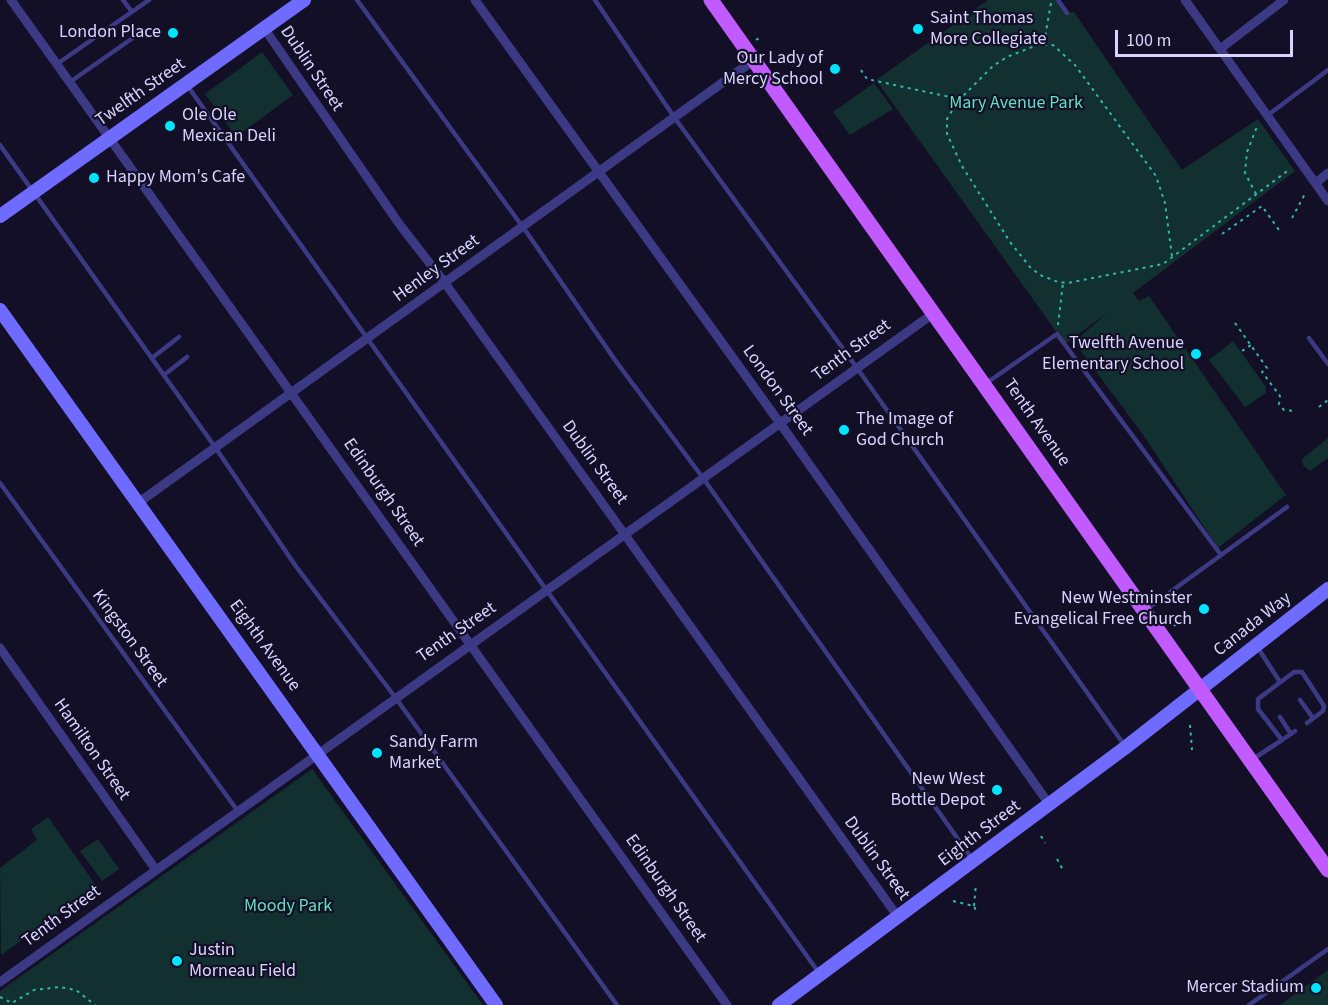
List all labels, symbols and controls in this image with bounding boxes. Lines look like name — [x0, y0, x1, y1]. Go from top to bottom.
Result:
place label: Saint Thomas More Collegiate — [930, 8, 1046, 50]
scale bar — [1118, 18, 1296, 56]
place label: London Place — [59, 22, 161, 44]
street label: Dublin Street — [275, 22, 347, 116]
marker: Saint Thomas More Collegiate — [911, 22, 925, 36]
marker: London Place — [166, 26, 180, 40]
text: 100 m — [1126, 28, 1171, 53]
place label: Our Lady of Mercy School — [723, 48, 823, 90]
street label: Twelfth Street — [92, 54, 190, 132]
marker: Our Lady of Mercy School — [828, 62, 842, 76]
park label: Mary Avenue Park — [949, 93, 1083, 115]
place label: Ole Ole Mexican Deli — [182, 105, 276, 148]
marker: Ole Ole Mexican Deli — [163, 119, 177, 133]
place label: Happy Mom's Cafe — [106, 167, 245, 189]
marker: Happy Mom's Cafe — [87, 171, 101, 185]
street label: Henley Street — [390, 231, 484, 307]
street label: Tenth Street — [809, 315, 895, 387]
place label: Twelfth Avenue Elementary School — [1042, 333, 1184, 376]
street label: London Street — [737, 342, 817, 440]
marker: Twelfth Avenue Elementary School — [1189, 347, 1203, 361]
street label: Tenth Avenue — [998, 375, 1074, 471]
place label: The Image of God Church — [856, 409, 953, 452]
street label: Dublin Street — [556, 417, 632, 509]
marker: The Image of God Church — [837, 423, 851, 437]
street label: Edinburgh Street — [338, 435, 428, 551]
street label: Kingston Street — [86, 586, 172, 692]
place label: New Westminster Evangelical Free Church — [1014, 588, 1192, 630]
street label: Canada Way — [1210, 588, 1296, 662]
street label: Eighth Avenue — [224, 596, 304, 696]
street label: Tenth Street — [413, 598, 501, 668]
marker: New Westminster Evangelical Free Church — [1197, 602, 1211, 616]
street label: Hamilton Street — [48, 695, 134, 805]
place label: Sandy Farm Market — [389, 732, 478, 774]
marker: Sandy Farm Market — [370, 746, 384, 760]
place label: New West Bottle Depot — [891, 769, 985, 812]
marker: New West Bottle Depot — [990, 783, 1004, 797]
street label: Eighth Street — [935, 796, 1025, 872]
street label: Dublin Street — [838, 813, 914, 905]
street label: Edinburgh Street — [620, 831, 710, 947]
street label: Tenth Street — [19, 881, 105, 953]
park label: Moody Park — [244, 896, 332, 918]
place label: Justin Morneau Field — [189, 940, 296, 982]
marker: Justin Morneau Field — [170, 954, 184, 968]
place label: Mercer Stadium — [1186, 977, 1304, 999]
marker: Mercer Stadium — [1309, 981, 1323, 995]

